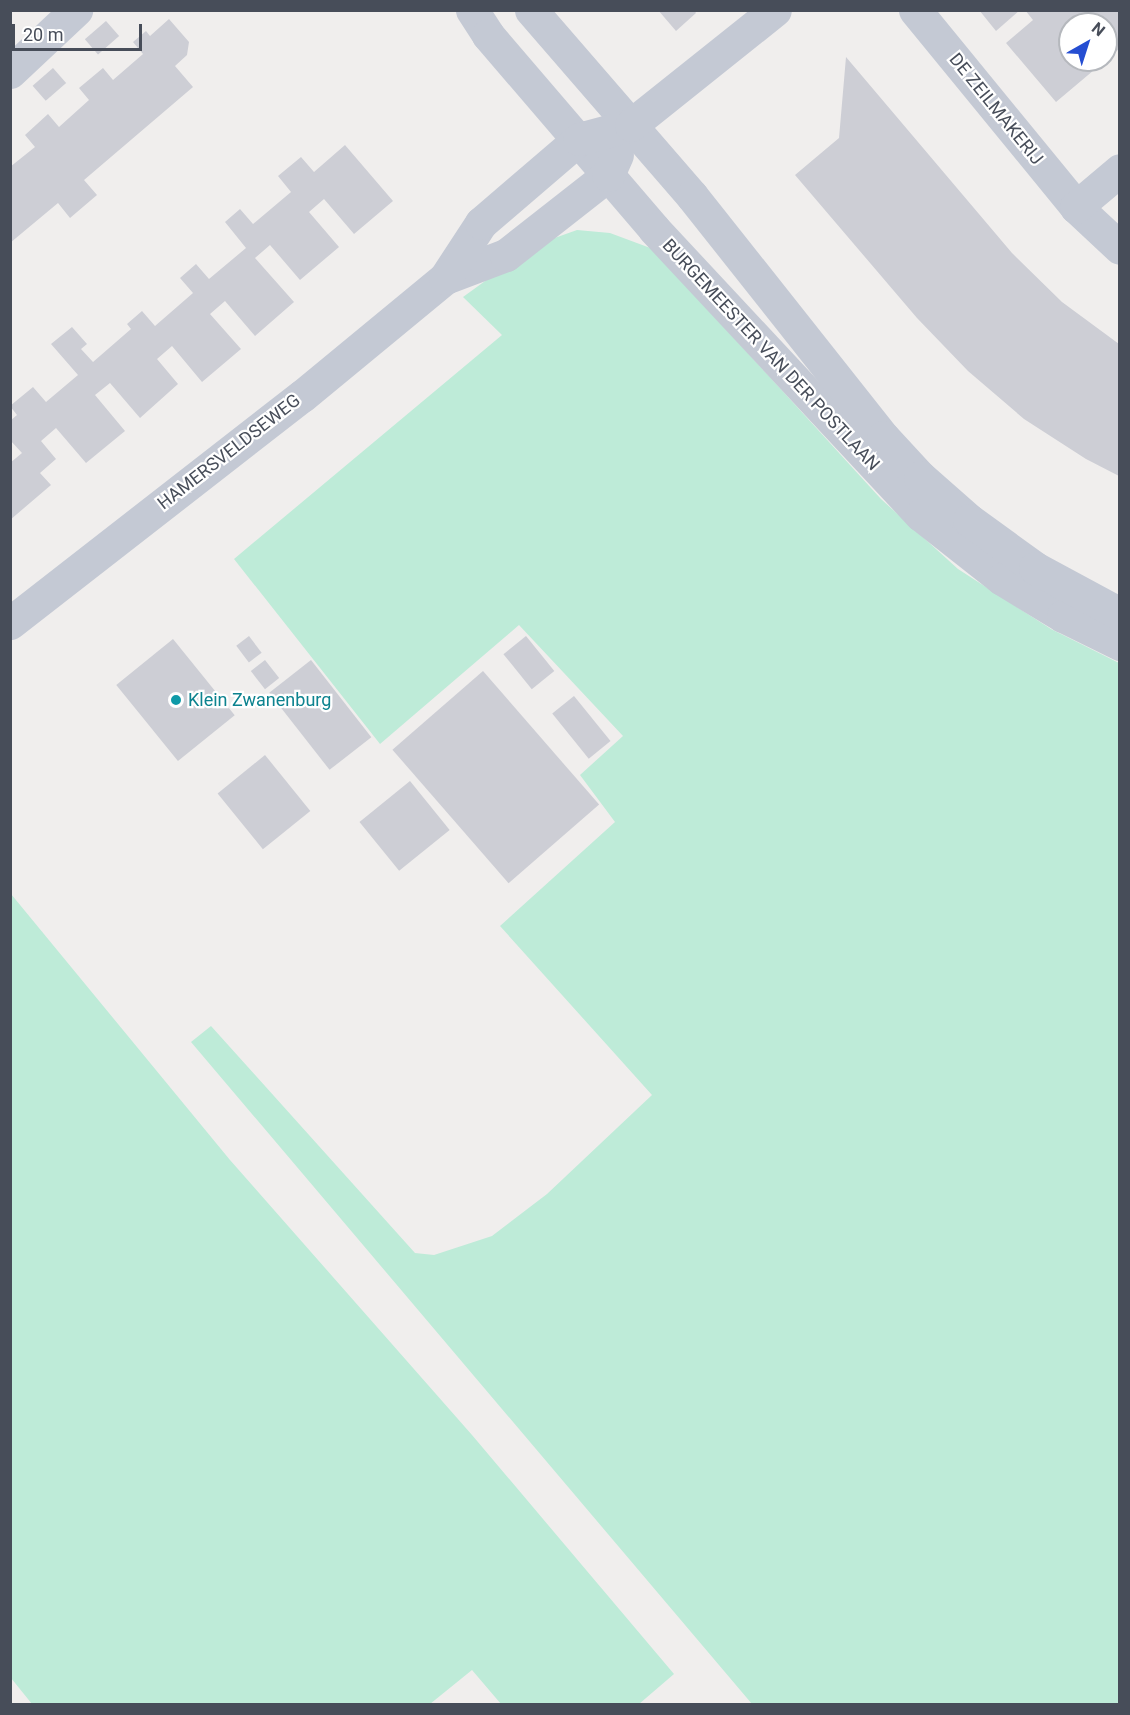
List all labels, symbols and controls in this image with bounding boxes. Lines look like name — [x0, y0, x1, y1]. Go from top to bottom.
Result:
scale bar — [15, 12, 146, 50]
north arrow — [1058, 12, 1118, 72]
text: N — [1088, 18, 1109, 40]
text: 20 m — [23, 24, 63, 45]
street label: DE ZEILMAKERIJ — [944, 49, 1048, 169]
street label: BURGEMEESTER VAN DER POSTLAAN — [658, 235, 884, 475]
street label: HAMERSVELDSEWEG — [153, 390, 305, 514]
place label: Klein Zwanenburg — [188, 689, 331, 711]
marker: Klein Zwanenburg — [169, 693, 183, 707]

